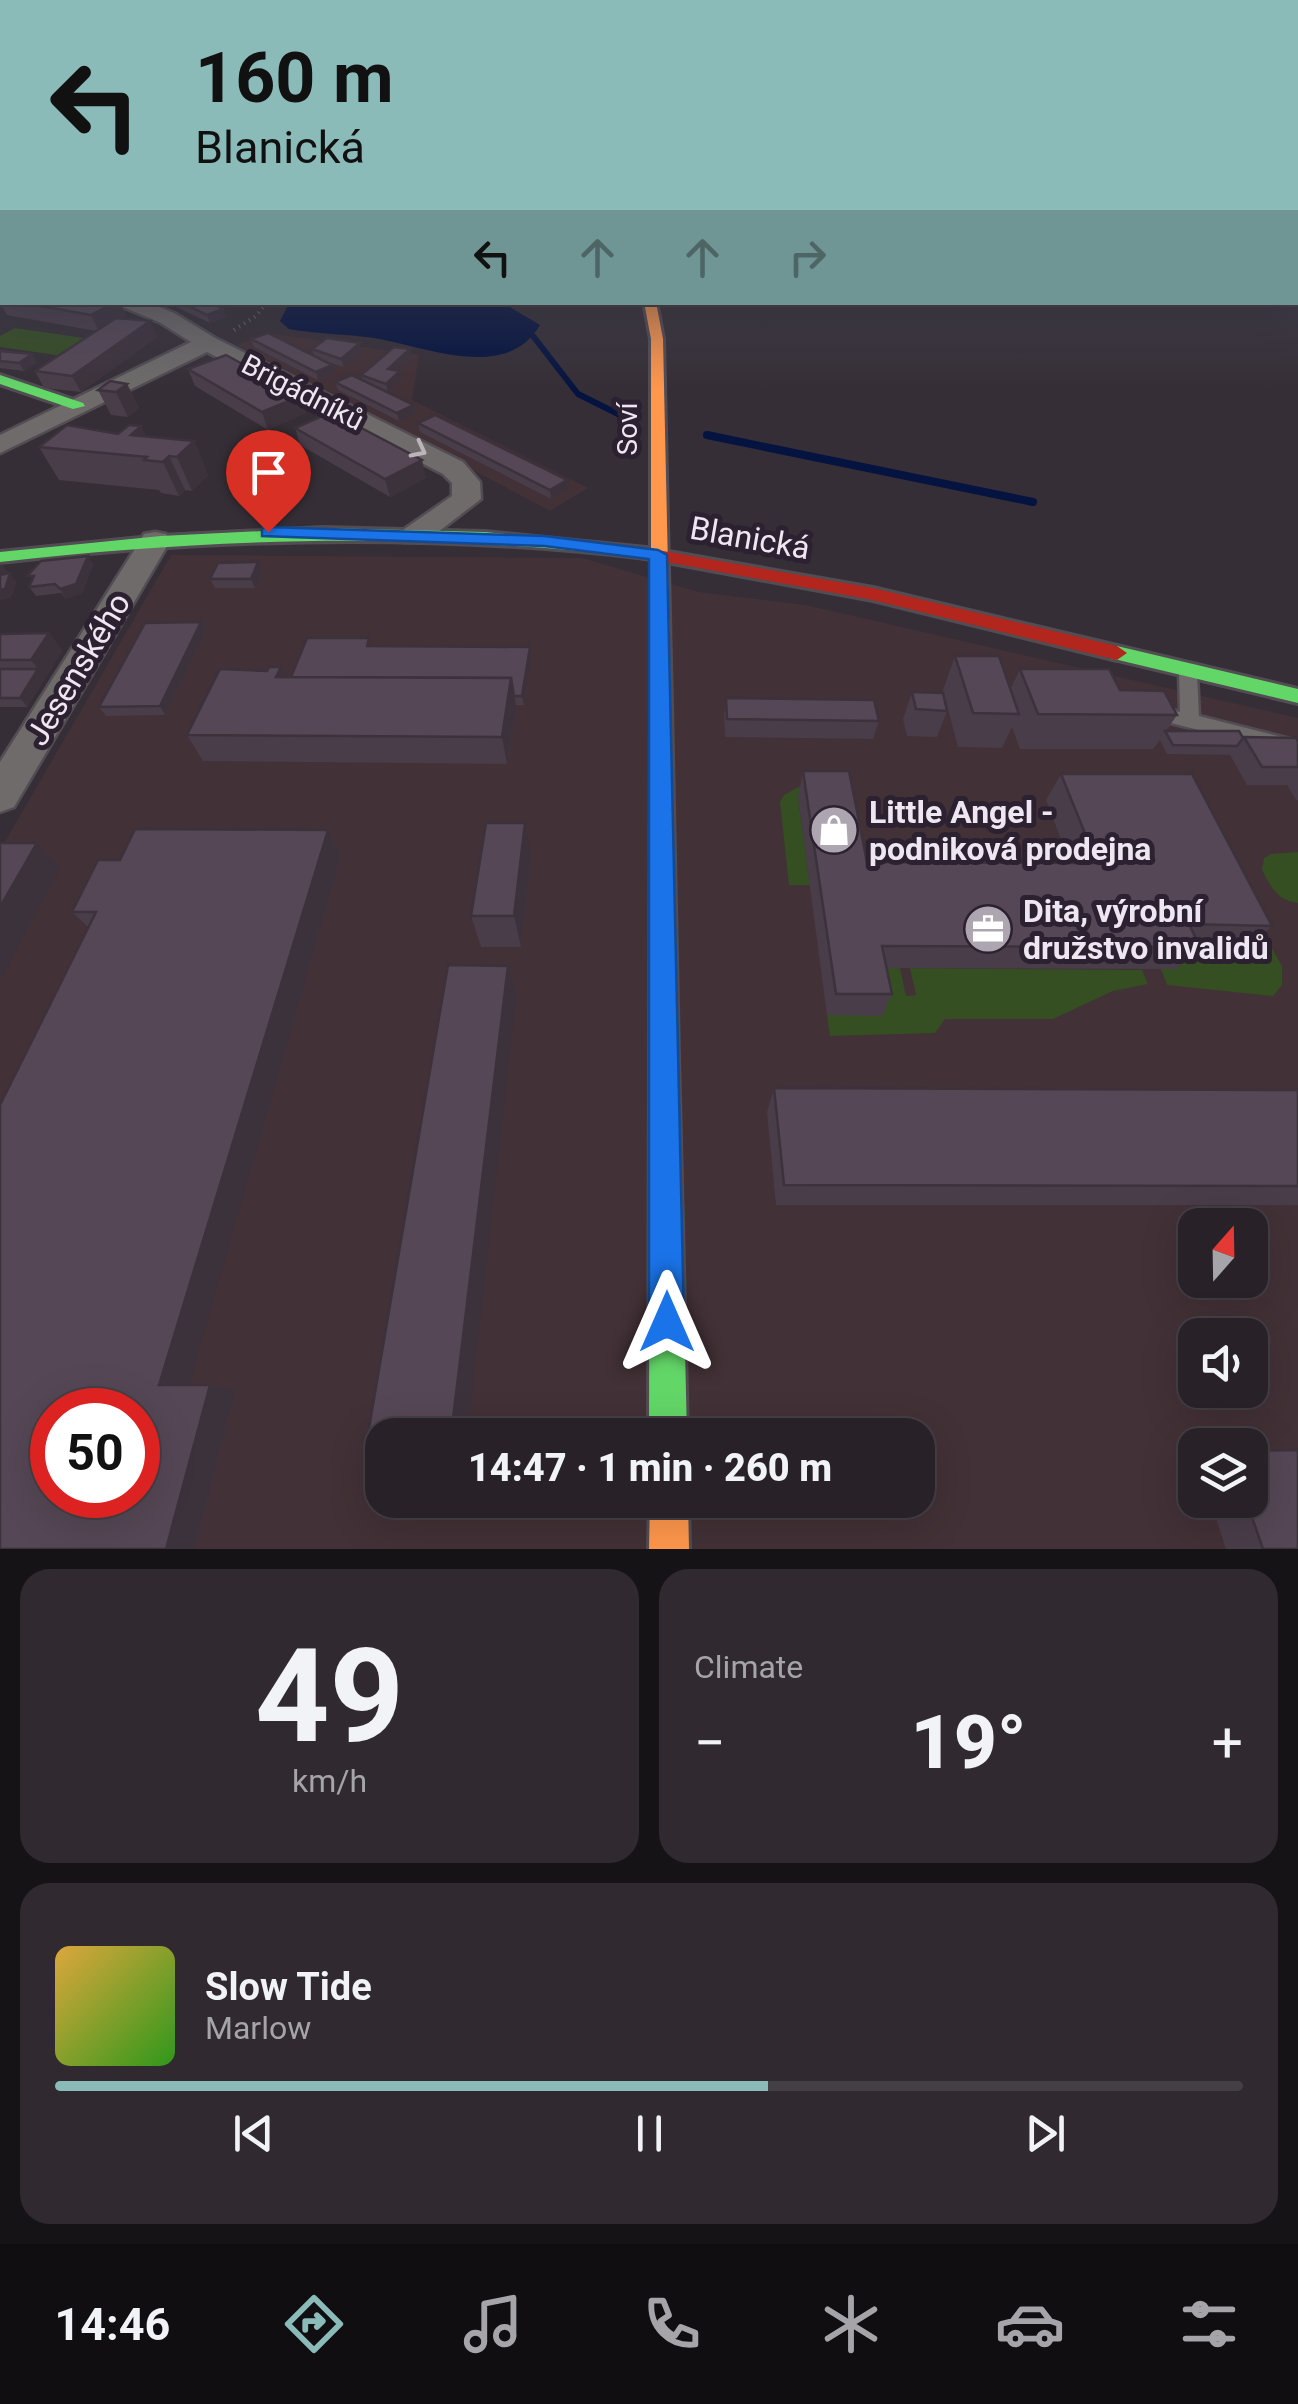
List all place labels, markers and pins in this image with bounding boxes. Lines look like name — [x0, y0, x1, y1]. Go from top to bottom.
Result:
pin — [226, 430, 311, 533]
place label: Little Angel - podniková prodejna — [869, 793, 1151, 868]
shop icon: Little Angel - podniková prodejna — [808, 804, 860, 856]
place label: Dita, výrobní družstvo invalidů — [1023, 892, 1269, 967]
office icon: Dita, výrobní družstvo invalidů — [962, 903, 1014, 955]

